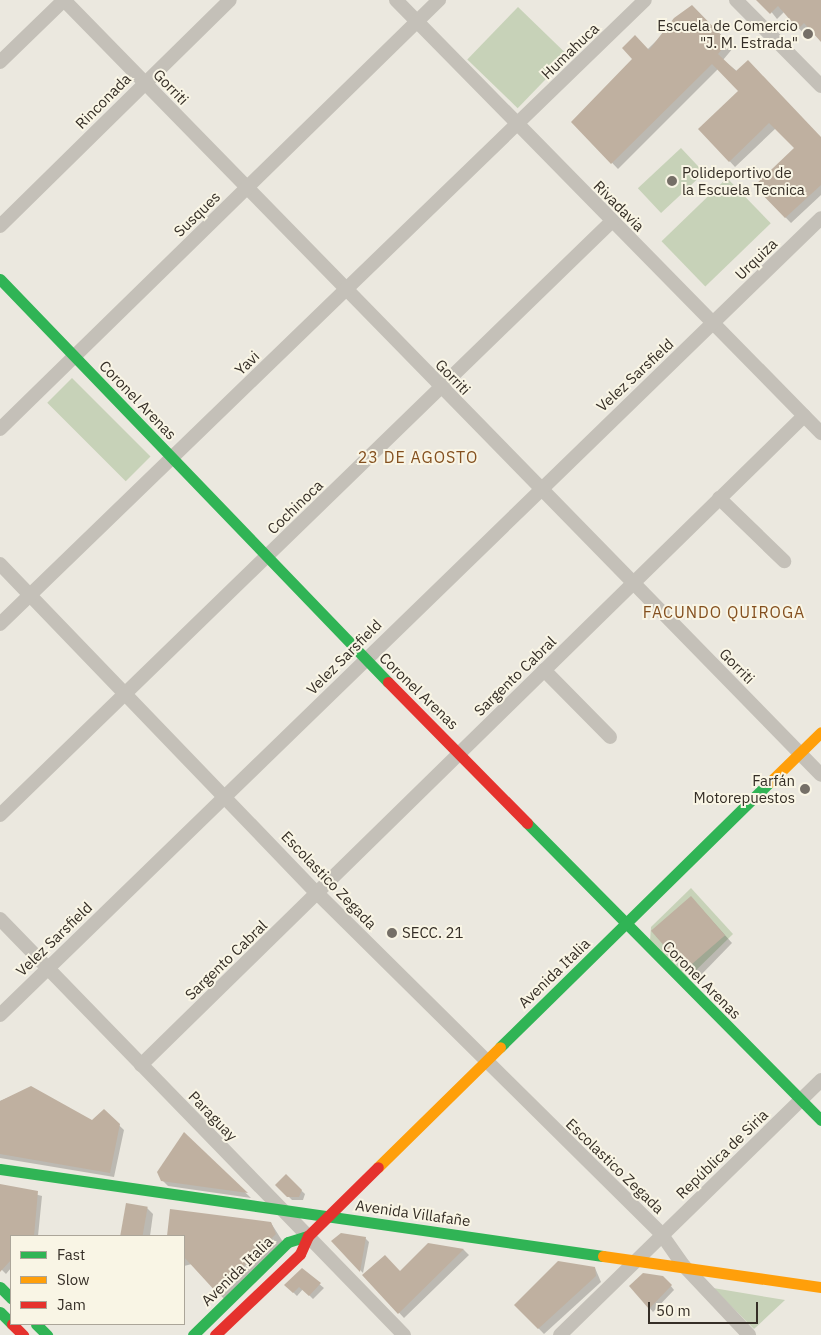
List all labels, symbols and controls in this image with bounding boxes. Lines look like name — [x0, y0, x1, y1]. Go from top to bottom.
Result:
place label: Escuela de Comercio "J. M. Estrada" — [657, 16, 798, 51]
street label: Humahuca — [538, 19, 602, 83]
marker: Escuela de Comercio "J. M. Estrada" — [802, 28, 814, 40]
street label: Gorriti — [150, 65, 192, 109]
street label: Rinconada — [72, 70, 134, 132]
place label: Polideportivo de la Escuela Tecnica — [682, 163, 805, 198]
marker: Polideportivo de la Escuela Tecnica — [666, 175, 678, 187]
street label: Rivadavia — [590, 177, 648, 235]
street label: Susques — [170, 188, 224, 240]
street label: Urquiza — [731, 235, 781, 283]
street label: Velez Sarsfield — [593, 335, 677, 415]
street label: Yavi — [231, 347, 263, 379]
street label: Gorriti — [432, 355, 474, 399]
street label: Coronel Arenas — [96, 357, 180, 443]
district label: 23 DE AGOSTO — [356, 447, 480, 467]
street label: Cochinoca — [264, 476, 326, 538]
district label: FACUNDO QUIROGA — [641, 602, 807, 622]
street label: Velez Sarsfield — [303, 616, 385, 698]
street label: Sargento Cabral — [470, 632, 560, 720]
street label: Gorriti — [716, 645, 758, 687]
street label: Coronel Arenas — [376, 649, 462, 733]
place label: Farfán Motorepuestos — [694, 771, 795, 806]
marker: Farfán Motorepuestos — [799, 783, 811, 795]
street label: Escolastico Zegada — [278, 827, 380, 933]
street label: Velez Sarsfield — [12, 898, 96, 980]
street label: Sargento Cabral — [181, 916, 271, 1004]
place label: SECC. 21 — [402, 924, 464, 942]
marker: SECC. 21 — [386, 927, 398, 939]
street label: Avenida Italia — [514, 934, 594, 1012]
street label: Coronel Arenas — [659, 937, 745, 1023]
street label: Paraguay — [185, 1087, 241, 1145]
street label: República de Siria — [672, 1106, 772, 1202]
street label: Escolastico Zegada — [562, 1115, 668, 1217]
street label: Avenida Villafañe — [354, 1196, 472, 1230]
street label: Avenida Italia — [197, 1232, 277, 1310]
legend — [10, 1235, 185, 1325]
text: Fast — [57, 1245, 85, 1264]
text: Slow — [57, 1270, 90, 1289]
scale bar — [651, 1292, 761, 1324]
text: Jam — [57, 1295, 86, 1314]
text: 50 m — [656, 1301, 691, 1320]

